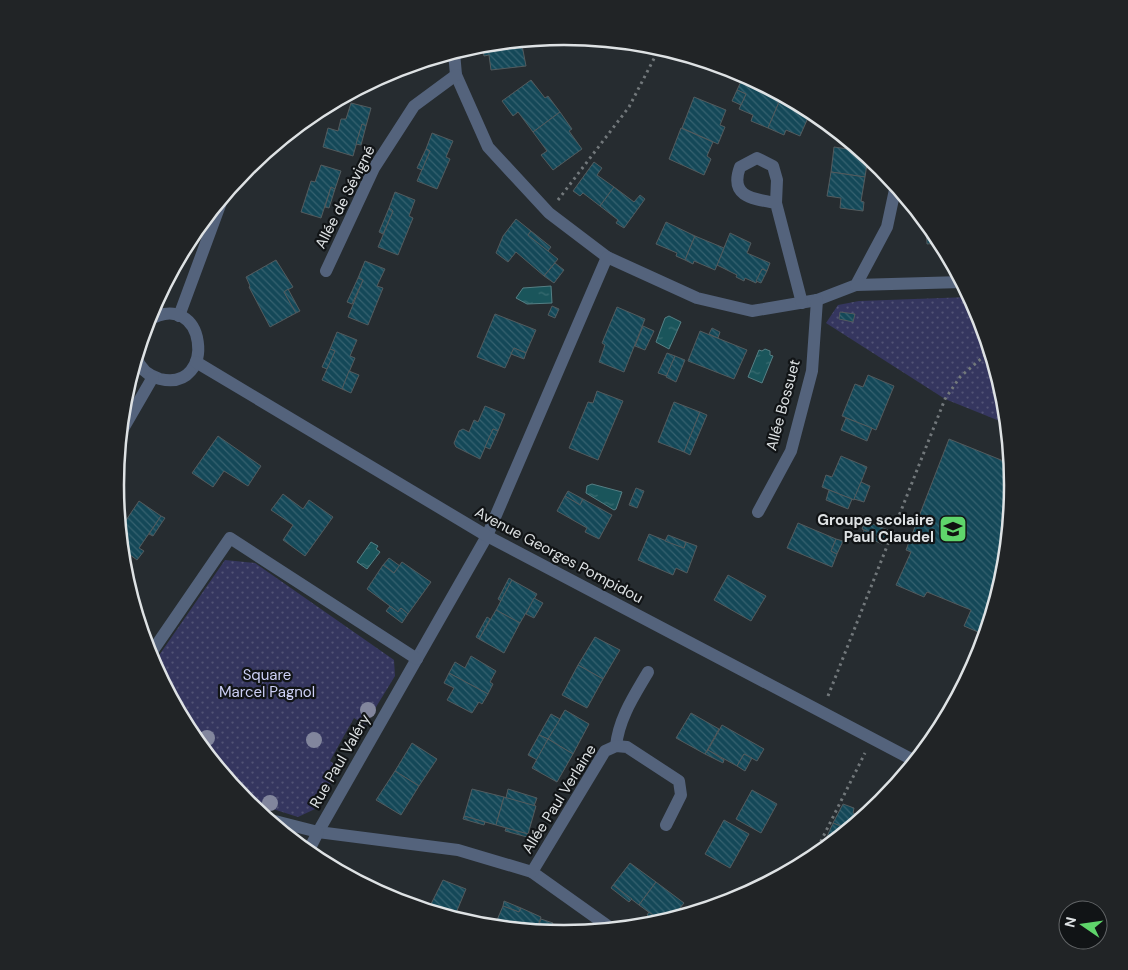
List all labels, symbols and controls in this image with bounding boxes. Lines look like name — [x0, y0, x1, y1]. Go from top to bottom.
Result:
street label: Allée de Sévigné — [310, 142, 380, 252]
street label: Allée Bossuet — [761, 357, 805, 453]
street label: Avenue Georges Pompidou — [471, 502, 647, 608]
place label: Groupe scolaire Paul Claudel — [817, 510, 934, 547]
school or university icon: Groupe scolaire Paul Claudel — [938, 514, 968, 544]
park label: Square Marcel Pagnol — [219, 665, 315, 702]
street label: Rue Paul Valéry — [305, 710, 375, 812]
street label: Allée Paul Verlaine — [517, 740, 601, 858]
north arrow — [1058, 900, 1108, 950]
text: N — [1060, 915, 1080, 929]

